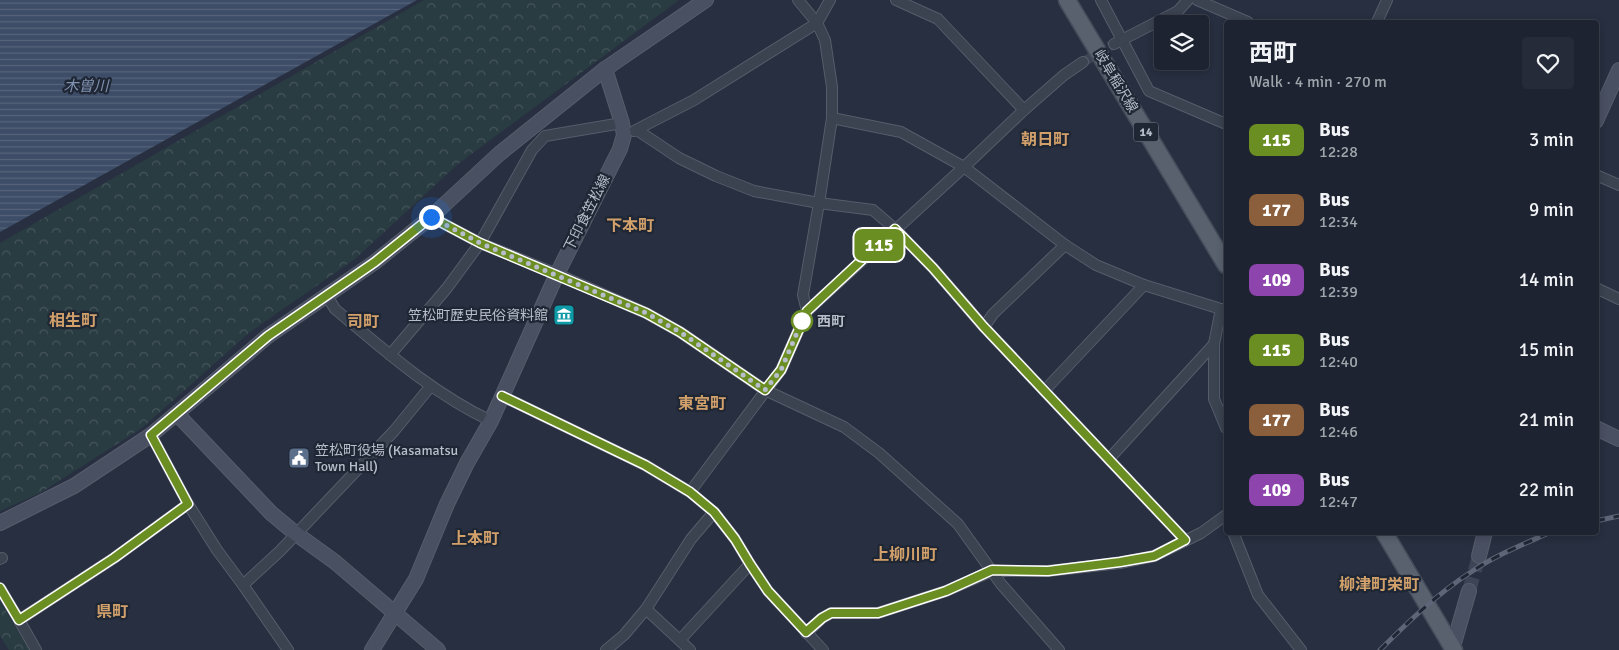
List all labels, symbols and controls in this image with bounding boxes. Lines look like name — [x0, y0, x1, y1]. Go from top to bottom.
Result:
map controls — [1154, 15, 1209, 70]
button: layers — [1154, 15, 1209, 70]
button: heart — [1522, 37, 1574, 89]
text: 西町 — [1249, 38, 1297, 68]
street label: 岐阜稲沢線 — [1091, 47, 1141, 115]
text: Walk · 4 min · 270 m — [1249, 72, 1387, 92]
water label: 木曽川 — [63, 77, 110, 95]
text: Bus — [1319, 118, 1350, 142]
road number: 14 — [1134, 122, 1158, 142]
text: 3 min — [1529, 128, 1574, 152]
text: 115 — [1262, 129, 1291, 151]
district label: 朝日町 — [1021, 130, 1069, 150]
text: 12:28 — [1319, 142, 1358, 162]
street label: 下印食笠松線 — [560, 172, 614, 254]
text: Bus — [1319, 188, 1350, 212]
text: 9 min — [1529, 198, 1574, 222]
text: 177 — [1262, 199, 1291, 221]
your location — [419, 205, 444, 230]
text: 12:34 — [1319, 212, 1358, 232]
district label: 下本町 — [606, 216, 654, 236]
line badge: 115 — [850, 229, 908, 261]
text: 115 — [864, 234, 894, 256]
text: Bus — [1319, 258, 1350, 282]
text: 14 min — [1519, 268, 1574, 292]
text: 109 — [1262, 269, 1291, 291]
text: 12:39 — [1319, 282, 1358, 302]
museum icon: 笠松町歴史民俗資料館 — [552, 303, 576, 327]
place label: 笠松町歴史民俗資料館 — [408, 307, 548, 324]
marker: 西町 — [791, 310, 813, 332]
district label: 相生町 — [49, 311, 97, 331]
district label: 司町 — [347, 312, 379, 332]
place label: 西町 — [817, 313, 845, 330]
text: Bus — [1319, 328, 1350, 352]
text: 15 min — [1519, 338, 1574, 362]
text: 115 — [1262, 339, 1291, 361]
text: 12:40 — [1319, 352, 1358, 372]
district label: 東宮町 — [678, 394, 726, 414]
text: Bus — [1319, 398, 1350, 422]
text: 21 min — [1519, 408, 1574, 432]
text: 177 — [1262, 409, 1291, 431]
text: 12:46 — [1319, 422, 1358, 442]
place label: 笠松町役場 (Kasamatsu Town Hall) — [315, 442, 458, 475]
public building icon: 笠松町役場 (Kasamatsu Town Hall) — [287, 446, 311, 470]
text: Bus — [1319, 468, 1350, 492]
text: 22 min — [1519, 478, 1574, 502]
text: 109 — [1262, 479, 1291, 501]
text: 12:47 — [1319, 492, 1358, 512]
district label: 上本町 — [451, 529, 499, 549]
district label: 上柳川町 — [873, 545, 937, 565]
district label: 柳津町栄町 — [1339, 575, 1419, 595]
district label: 県町 — [96, 602, 128, 622]

